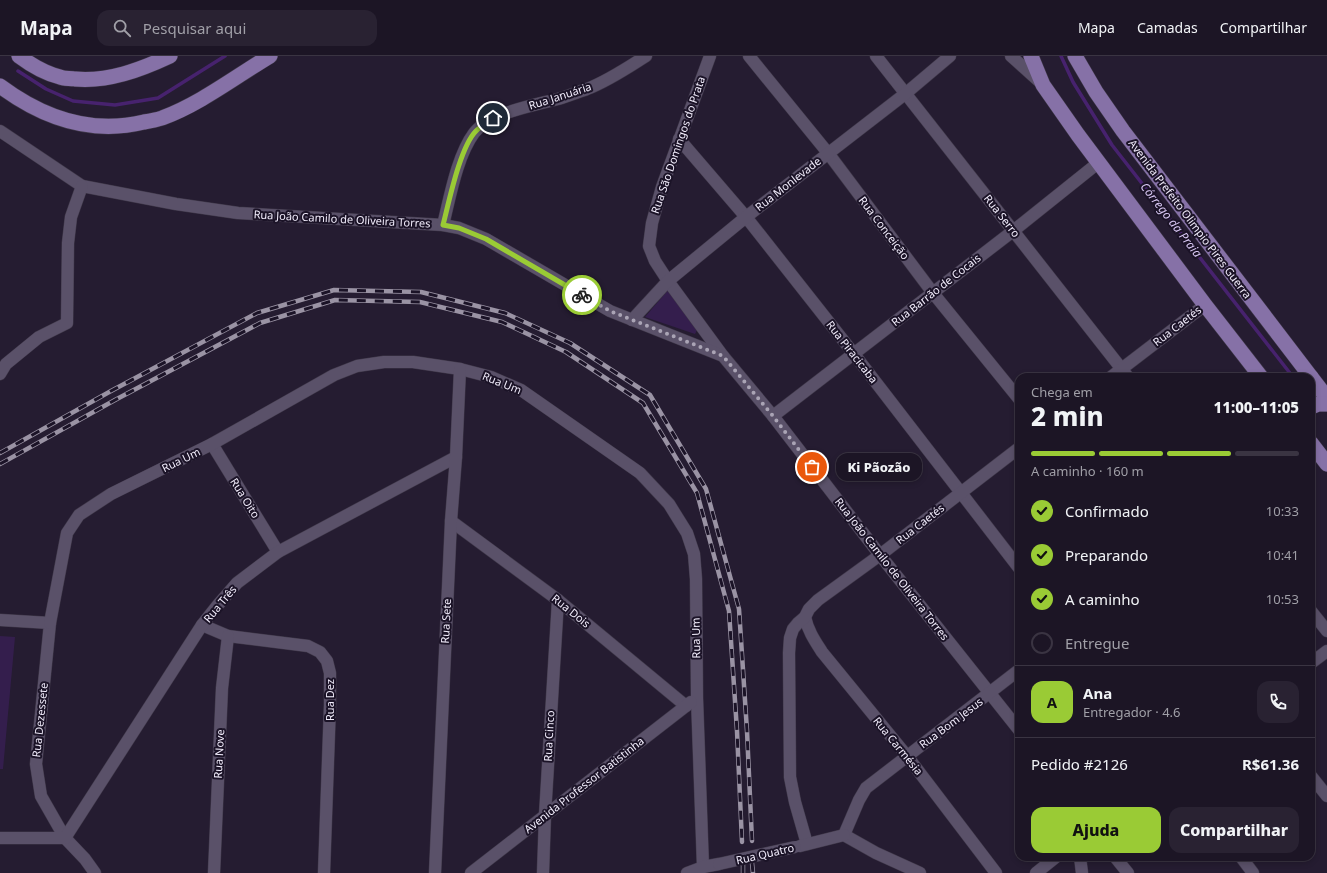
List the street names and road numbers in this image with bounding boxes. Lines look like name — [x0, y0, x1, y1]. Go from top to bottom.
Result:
street label: Rua São Domingos do Prata — [647, 74, 708, 215]
street label: Rua Januária — [527, 78, 593, 113]
street label: Avenida Prefeito Olimpio Pires Guerra — [1126, 136, 1255, 301]
street label: Rua Monlevade — [752, 153, 824, 214]
street label: Rua Serro — [981, 191, 1024, 240]
street label: Rua Conceição — [856, 193, 913, 263]
street label: Rua João Camilo de Oliveira Torres — [253, 206, 431, 231]
street label: Rua Barrão de Cocais — [888, 250, 983, 329]
street label: Rua Caetés — [1149, 302, 1204, 349]
street label: Rua Piracicaba — [823, 317, 881, 386]
street label: Rua Um — [480, 368, 524, 397]
street label: Rua Um — [159, 444, 202, 475]
street label: Rua Oito — [227, 475, 264, 521]
street label: Rua João Camilo de Oliveira Torres — [832, 494, 953, 643]
street label: Rua Caetés — [892, 500, 947, 547]
street label: Rua Três — [200, 582, 240, 625]
street label: Rua Dois — [549, 590, 594, 631]
street label: Rua Sete — [437, 598, 454, 644]
street label: Rua Um — [688, 617, 703, 659]
street label: Rua Dez — [322, 679, 337, 721]
street label: Rua Dezessete — [28, 682, 51, 758]
street label: Rua Bom Jesus — [916, 694, 986, 752]
street label: Rua Cinco — [540, 710, 557, 762]
street label: Rua Carmésia — [870, 713, 927, 778]
street label: Rua Nove — [210, 729, 227, 779]
street label: Avenida Professor Batistinha — [521, 733, 647, 836]
street label: Rua Quatro — [734, 839, 796, 867]

